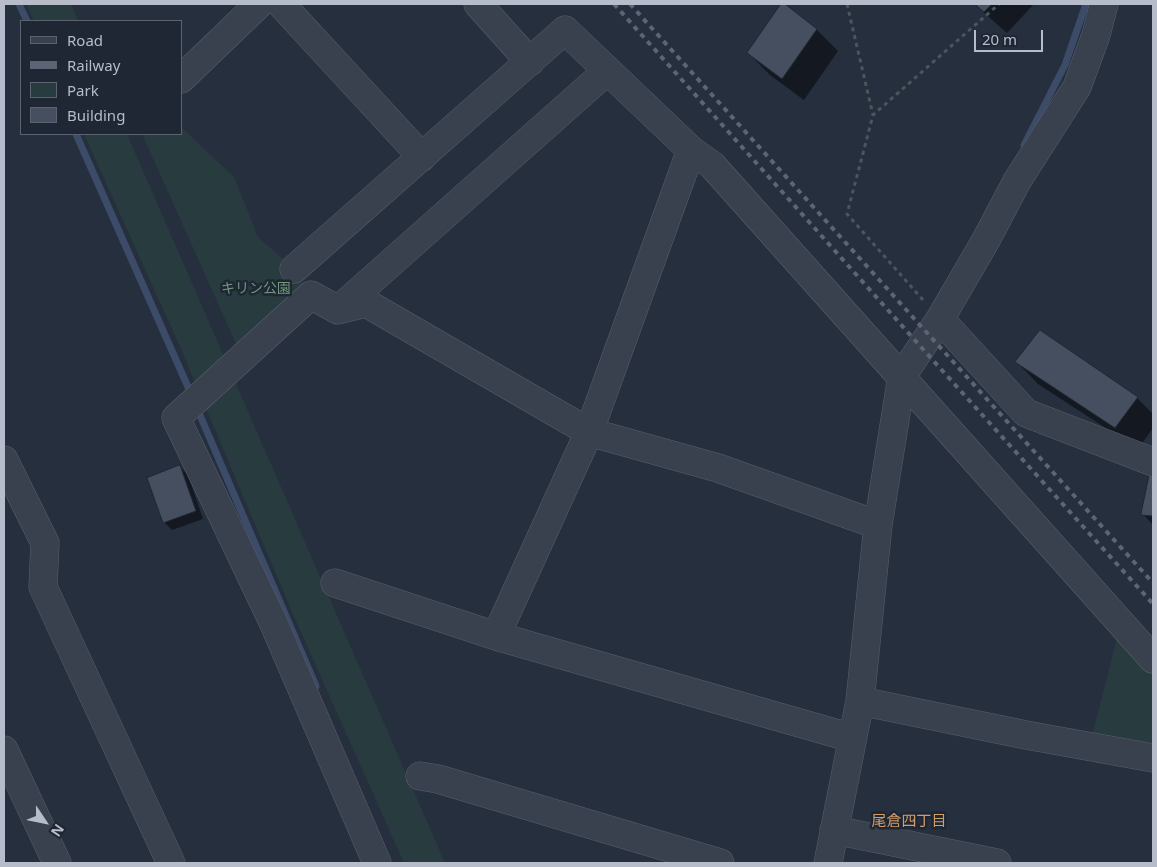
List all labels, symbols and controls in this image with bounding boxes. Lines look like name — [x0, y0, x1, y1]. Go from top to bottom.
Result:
legend — [20, 20, 182, 135]
scale bar — [977, 20, 1046, 52]
text: 20 m — [982, 29, 1017, 49]
text: Road — [67, 30, 103, 50]
text: Railway — [67, 55, 120, 75]
text: Park — [67, 80, 99, 100]
text: Building — [67, 105, 125, 125]
park label: キリン公園 — [221, 281, 291, 297]
north arrow — [20, 797, 70, 847]
district label: 尾倉四丁目 — [872, 813, 946, 831]
text: N — [47, 821, 69, 841]

